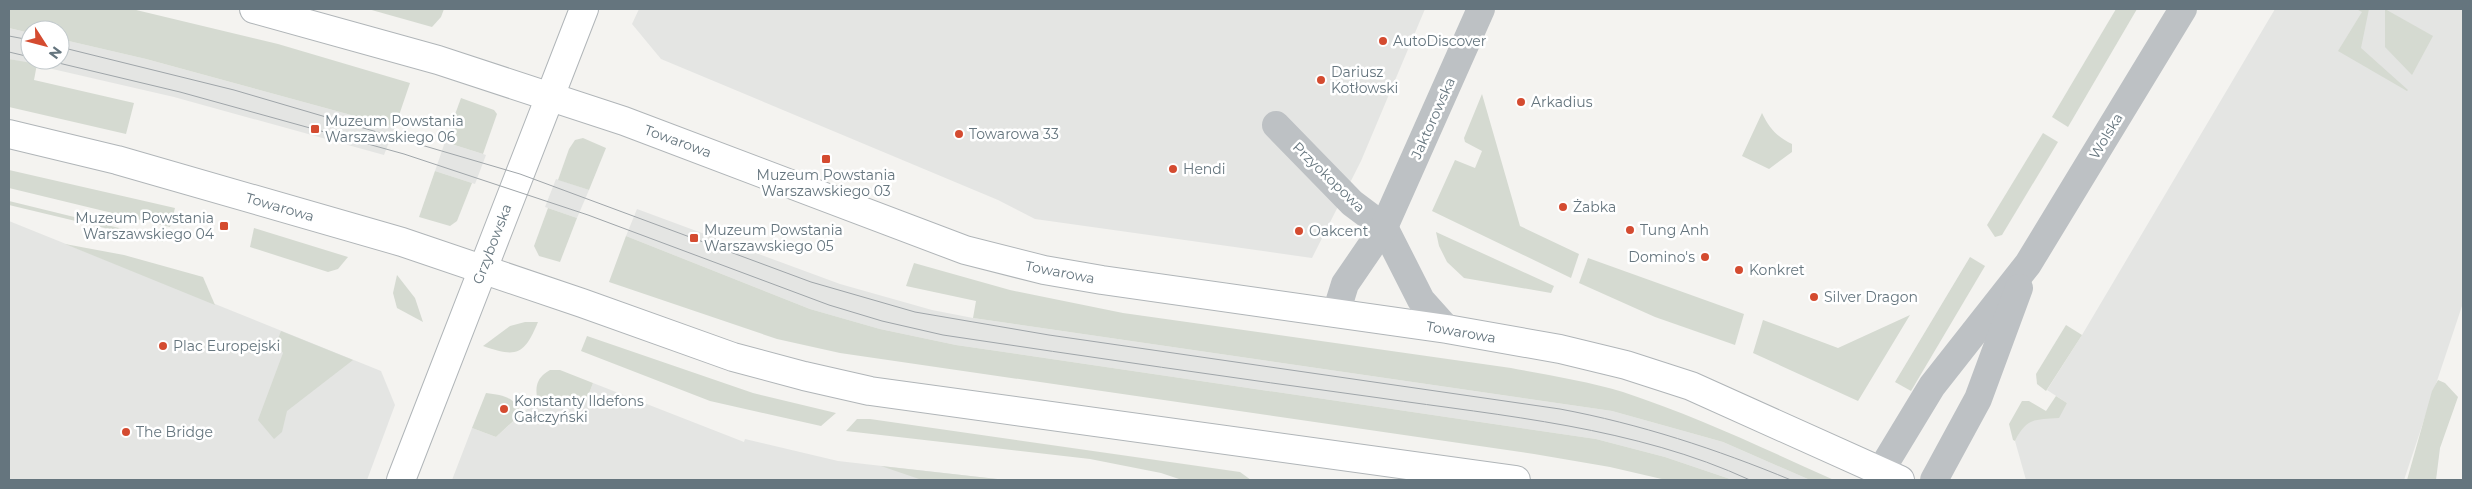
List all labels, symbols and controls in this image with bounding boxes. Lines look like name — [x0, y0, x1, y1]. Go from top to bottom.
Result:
north arrow — [20, 20, 70, 70]
place label: AutoDiscover — [1393, 32, 1487, 50]
marker: AutoDiscover — [1377, 35, 1389, 47]
text: N — [45, 43, 66, 63]
place label: Dariusz Kotłowski — [1331, 63, 1398, 97]
marker: Dariusz Kotłowski — [1315, 74, 1327, 86]
street label: Jaktorowska — [1407, 74, 1459, 162]
place label: Arkadius — [1531, 93, 1593, 111]
marker: Arkadius — [1515, 96, 1527, 108]
street label: Wolska — [2085, 110, 2127, 162]
place label: Muzeum Powstania Warszawskiego 06 — [325, 112, 464, 146]
street label: Towarowa — [642, 120, 714, 162]
marker: Muzeum Powstania Warszawskiego 06 — [309, 123, 321, 135]
place label: Towarowa 33 — [969, 125, 1059, 143]
marker: Towarowa 33 — [953, 128, 965, 140]
street label: Przyokopowa — [1289, 138, 1369, 216]
marker: Muzeum Powstania Warszawskiego 03 — [820, 153, 832, 165]
place label: Hendi — [1183, 160, 1226, 178]
marker: Hendi — [1167, 163, 1179, 175]
place label: Muzeum Powstania Warszawskiego 03 — [757, 166, 895, 200]
street label: Towarowa — [244, 189, 316, 225]
place label: Żabka — [1573, 198, 1616, 216]
street label: Grzybowska — [468, 201, 516, 287]
marker: Żabka — [1557, 201, 1569, 213]
place label: Muzeum Powstania Warszawskiego 04 — [75, 209, 215, 243]
marker: Muzeum Powstania Warszawskiego 04 — [218, 220, 230, 232]
place label: Muzeum Powstania Warszawskiego 05 — [704, 221, 843, 255]
place label: Tung Anh — [1640, 221, 1709, 239]
place label: Oakcent — [1309, 222, 1369, 240]
marker: Tung Anh — [1624, 224, 1636, 236]
marker: Oakcent — [1293, 225, 1305, 237]
marker: Muzeum Powstania Warszawskiego 05 — [688, 232, 700, 244]
place label: Domino's — [1628, 248, 1695, 266]
marker: Domino's — [1699, 251, 1711, 263]
street label: Towarowa — [1024, 256, 1096, 288]
place label: Konkret — [1749, 261, 1805, 279]
marker: Konkret — [1733, 264, 1745, 276]
place label: Silver Dragon — [1824, 288, 1918, 306]
marker: Silver Dragon — [1808, 291, 1820, 303]
street label: Towarowa — [1425, 317, 1497, 347]
place label: Plac Europejski — [173, 337, 280, 355]
marker: Plac Europejski — [157, 340, 169, 352]
place label: Konstanty Ildefons Gałczyński — [514, 392, 644, 426]
marker: Konstanty Ildefons Gałczyński — [498, 403, 510, 415]
place label: The Bridge — [136, 423, 213, 441]
marker: The Bridge — [120, 426, 132, 438]

